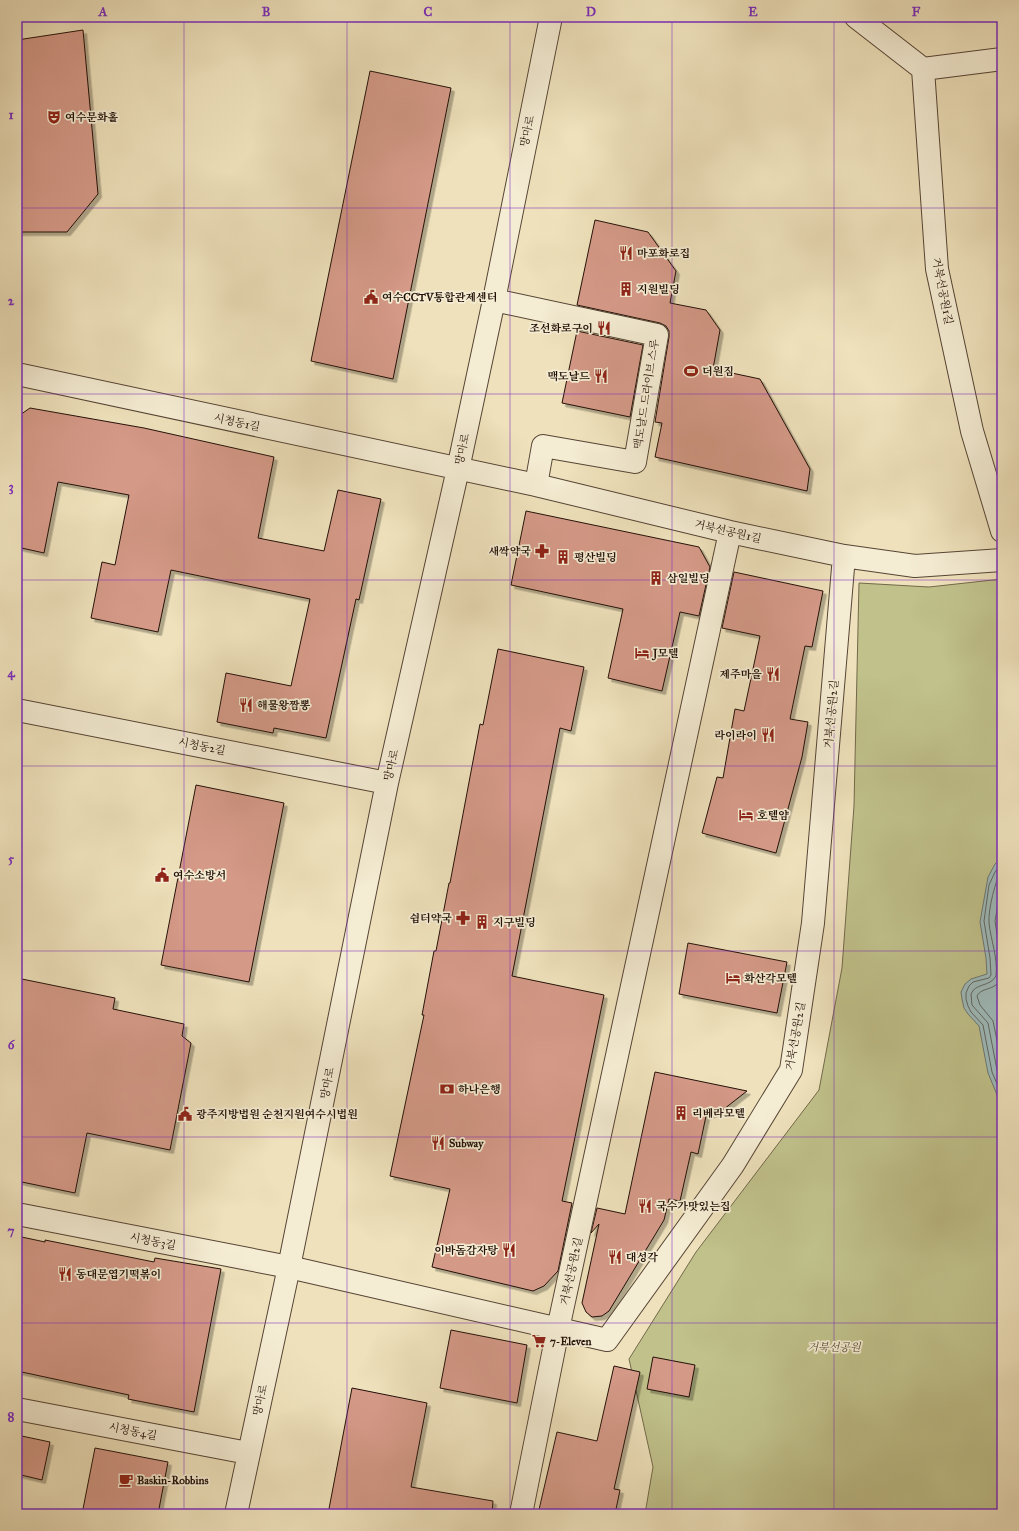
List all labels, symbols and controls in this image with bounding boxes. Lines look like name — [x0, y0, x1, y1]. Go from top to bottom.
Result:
text: A — [98, 4, 108, 20]
text: B — [262, 4, 271, 20]
text: C — [424, 4, 433, 20]
text: D — [586, 4, 596, 20]
text: E — [748, 4, 758, 20]
text: F — [912, 4, 921, 20]
text: 1 — [8, 107, 14, 123]
theatre icon: 여수문화홀 — [46, 109, 62, 125]
place label: 여수문화홀 — [65, 111, 119, 124]
street label: 망마로 — [518, 114, 537, 148]
restaurant icon: 마포화로집 — [618, 245, 634, 261]
place label: 마포화로집 — [637, 247, 690, 260]
street label: 거북선공원1길 — [930, 256, 955, 326]
building icon: 지원빌딩 — [618, 281, 634, 297]
place label: 지원빌딩 — [637, 283, 680, 296]
public building icon: 여수CCTV통합관제센터 — [363, 289, 379, 305]
place label: 여수CCTV통합관제센터 — [382, 291, 497, 304]
text: 2 — [8, 293, 15, 309]
restaurant icon: 조선화로구이 — [596, 320, 612, 336]
place label: 조선화로구이 — [529, 322, 593, 335]
street label: 맥도날드 드라이브 스루 — [631, 338, 662, 450]
sports icon: 더원짐 — [683, 363, 699, 379]
place label: 더원짐 — [702, 365, 734, 378]
restaurant icon: 맥도날드 — [593, 368, 609, 384]
place label: 맥도날드 — [547, 370, 590, 383]
street label: 시청동1길 — [213, 411, 261, 434]
street label: 망마로 — [453, 432, 472, 466]
text: 3 — [8, 479, 14, 495]
street label: 거북선공원1길 — [693, 517, 763, 545]
pharmacy icon: 새싹약국 — [534, 543, 550, 559]
place label: 새싹약국 — [488, 545, 531, 558]
building icon: 평산빌딩 — [555, 549, 571, 565]
place label: 평산빌딩 — [574, 551, 617, 564]
building icon: 삼일빌딩 — [648, 570, 664, 586]
place label: 삼일빌딩 — [667, 572, 710, 585]
hotel icon: J모텔 — [634, 645, 650, 661]
place label: J모텔 — [651, 647, 679, 661]
text: 4 — [7, 665, 15, 681]
restaurant icon: 제주마을 — [765, 666, 781, 682]
place label: 제주마을 — [719, 668, 762, 681]
street label: 거북선공원2길 — [822, 679, 841, 749]
restaurant icon: 해물왕짬뽕 — [238, 697, 254, 713]
place label: 해물왕짬뽕 — [257, 699, 311, 712]
restaurant icon: 라이라이 — [760, 727, 776, 743]
place label: 라이라이 — [714, 729, 757, 742]
street label: 시청동2길 — [177, 736, 227, 757]
street label: 망마로 — [382, 748, 401, 782]
hotel icon: 호텔얌 — [738, 807, 754, 823]
place label: 호텔얌 — [757, 809, 789, 822]
text: 5 — [8, 851, 15, 867]
public building icon: 여수소방서 — [154, 867, 170, 883]
place label: 여수소방서 — [173, 869, 226, 882]
pharmacy icon: 쉼터약국 — [455, 910, 471, 926]
place label: 쉼터약국 — [409, 912, 452, 925]
building icon: 지구빌딩 — [474, 914, 490, 930]
place label: 지구빌딩 — [493, 916, 536, 929]
hotel icon: 화산각모텔 — [725, 970, 741, 986]
place label: 화산각모텔 — [744, 972, 798, 985]
street label: 거북선공원2길 — [783, 1001, 808, 1071]
text: 6 — [8, 1037, 16, 1053]
street label: 망마로 — [318, 1066, 337, 1100]
bank icon: 하나은행 — [439, 1081, 455, 1097]
place label: 하나은행 — [458, 1083, 501, 1096]
building icon: 리베라모텔 — [673, 1105, 689, 1121]
public building icon: 광주지방법원 순천지원여수시법원 — [177, 1106, 193, 1122]
place label: 리베라모텔 — [692, 1107, 746, 1120]
place label: 광주지방법원 순천지원여수시법원 — [196, 1108, 358, 1121]
restaurant icon: Subway — [430, 1135, 446, 1151]
place label: Subway — [449, 1137, 484, 1151]
restaurant icon: 국수가맛있는집 — [637, 1198, 653, 1214]
place label: 국수가맛있는집 — [656, 1200, 730, 1213]
text: 7 — [8, 1223, 15, 1239]
street label: 시청동3길 — [129, 1231, 177, 1252]
street label: 거북선공원2길 — [558, 1236, 585, 1306]
restaurant icon: 이바돔감자탕 — [501, 1242, 517, 1258]
place label: 이바돔감자탕 — [434, 1244, 498, 1257]
restaurant icon: 대성각 — [607, 1249, 623, 1265]
place label: 대성각 — [626, 1251, 658, 1264]
restaurant icon: 동대문엽기떡볶이 — [57, 1266, 73, 1282]
place label: 동대문엽기떡볶이 — [75, 1268, 161, 1281]
supermarket icon: 7-Eleven — [531, 1333, 547, 1349]
place label: 7-Eleven — [550, 1335, 591, 1348]
park label: 거북선공원 — [807, 1341, 862, 1354]
street label: 망마로 — [251, 1383, 270, 1417]
text: 8 — [8, 1409, 15, 1425]
street label: 시청동4길 — [108, 1420, 158, 1443]
cafe icon: Baskin-Robbins — [118, 1472, 134, 1488]
place label: Baskin-Robbins — [137, 1474, 208, 1487]

